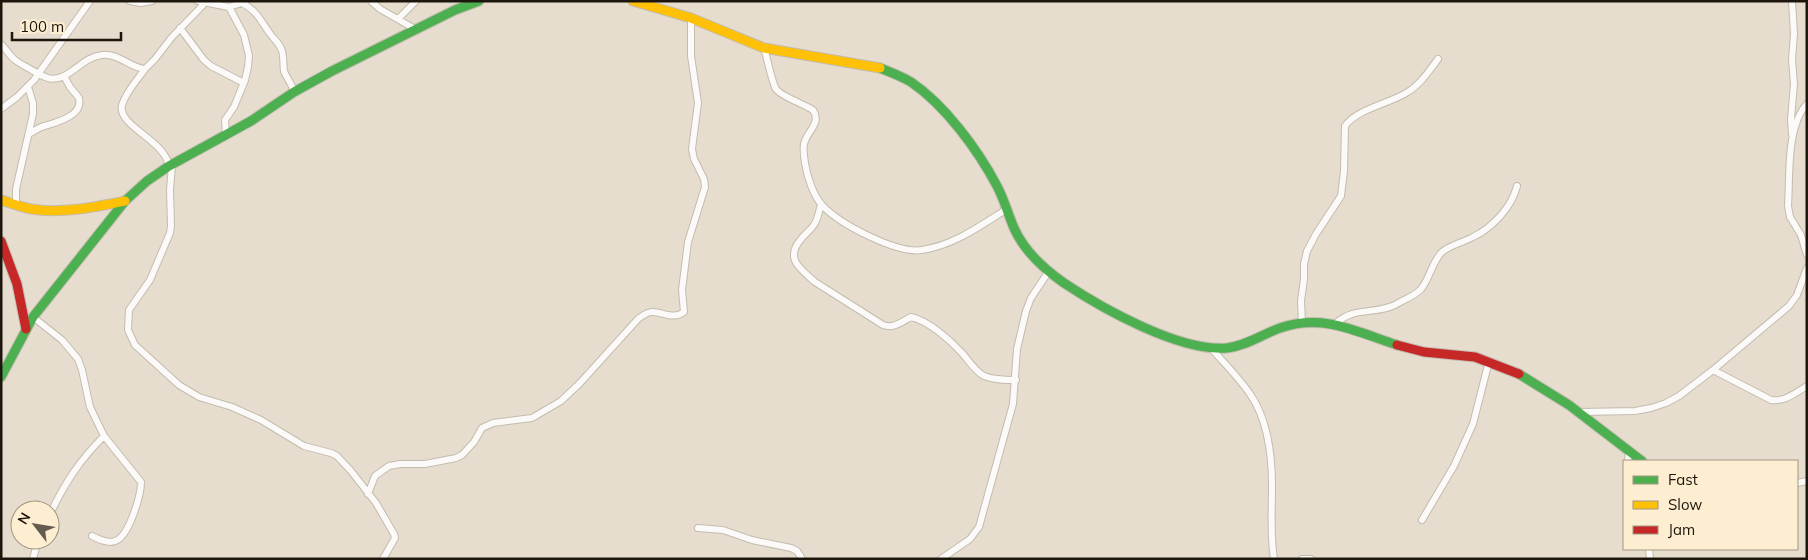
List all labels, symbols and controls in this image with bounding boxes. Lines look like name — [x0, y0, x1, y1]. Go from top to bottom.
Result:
scale bar — [12, 10, 121, 42]
text: 100 m — [20, 17, 64, 36]
legend — [1623, 460, 1798, 550]
text: Fast — [1668, 470, 1698, 489]
text: Slow — [1668, 495, 1702, 514]
north arrow — [10, 500, 60, 550]
text: N — [13, 509, 34, 527]
text: Jam — [1668, 520, 1695, 539]

